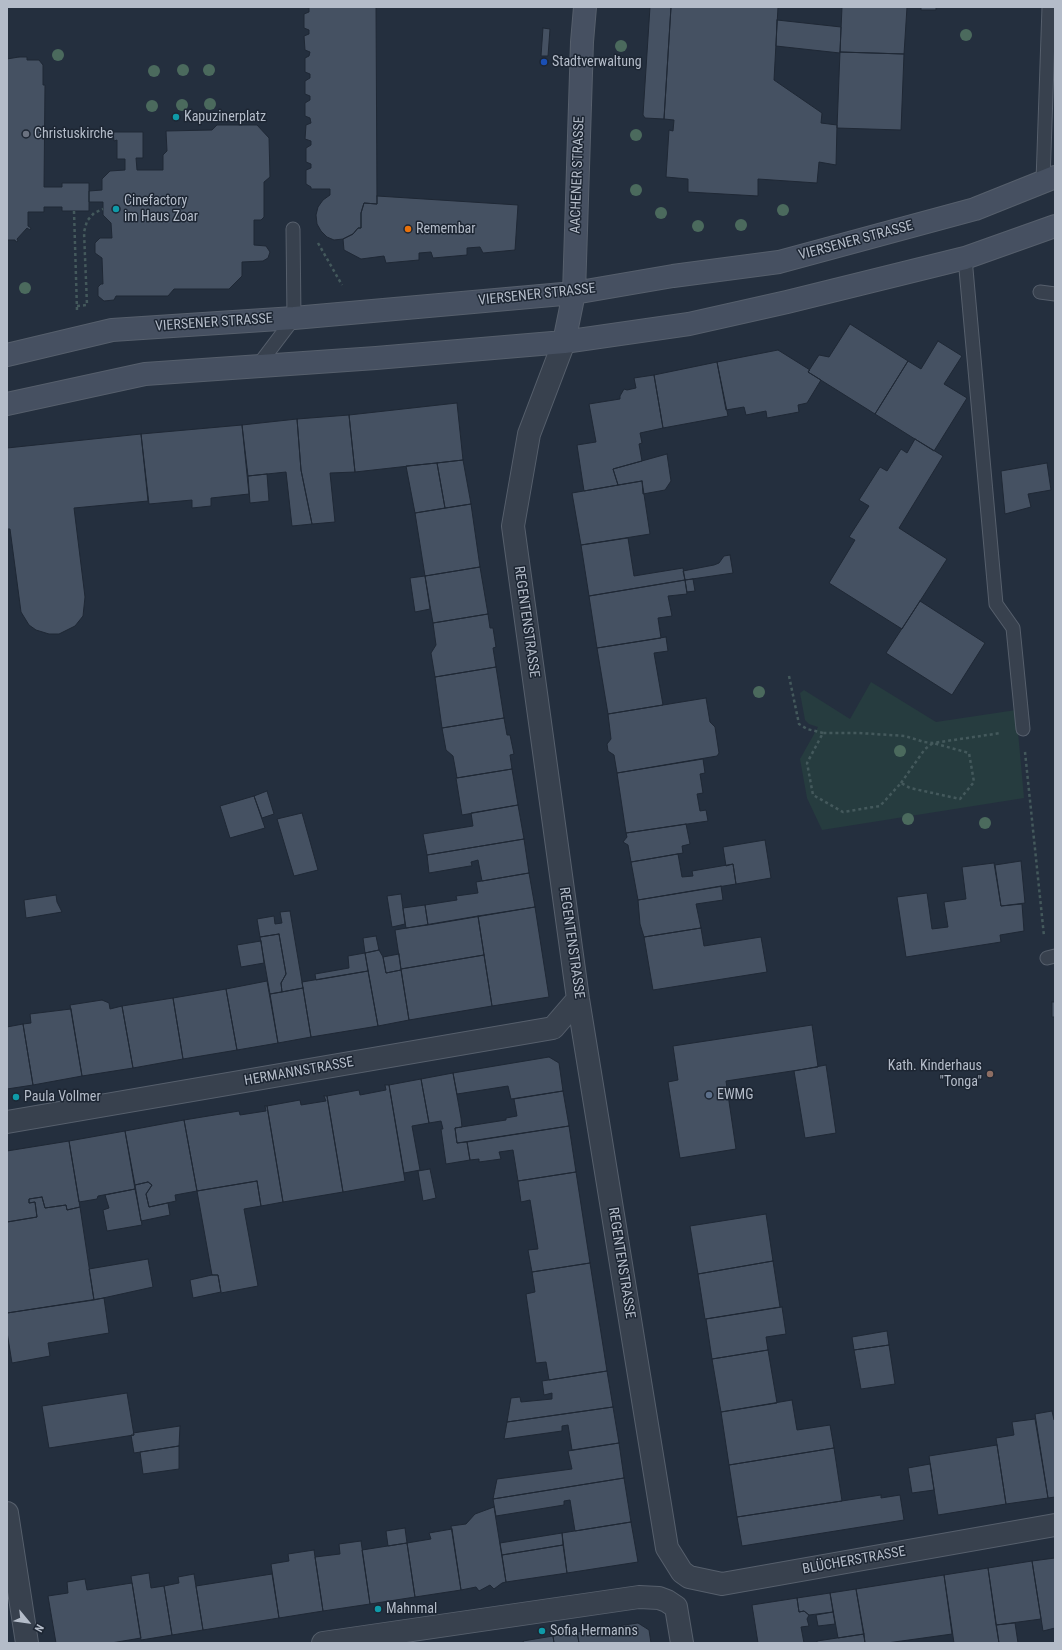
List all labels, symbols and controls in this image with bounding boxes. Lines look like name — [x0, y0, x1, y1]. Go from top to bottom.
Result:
place label: Stadtverwaltung — [552, 54, 642, 70]
marker: Stadtverwaltung — [539, 57, 549, 67]
place label: Kapuzinerplatz — [184, 109, 266, 125]
marker: Kapuzinerplatz — [171, 112, 181, 122]
street label: AACHENER STRASSE — [568, 116, 588, 234]
place label: Christuskirche — [34, 126, 113, 142]
marker: Christuskirche — [21, 129, 31, 139]
place label: Cinefactory im Haus Zoar — [124, 193, 198, 226]
marker: Cinefactory im Haus Zoar — [111, 204, 121, 214]
street label: VIERSENER STRASSE — [797, 218, 915, 264]
place label: Remembar — [416, 221, 476, 237]
marker: Remembar — [403, 224, 413, 234]
street label: VIERSENER STRASSE — [478, 280, 596, 310]
street label: VIERSENER STRASSE — [155, 311, 273, 335]
street label: REGENTENSTRASSE — [510, 565, 542, 679]
street label: REGENTENSTRASSE — [555, 886, 587, 1000]
street label: HERMANNSTRASSE — [243, 1054, 355, 1090]
place label: Kath. Kinderhaus "Tonga" — [888, 1058, 982, 1090]
marker: Kath. Kinderhaus "Tonga" — [985, 1069, 995, 1079]
place label: EWMG — [717, 1087, 753, 1103]
place label: Paula Vollmer — [24, 1089, 101, 1105]
marker: EWMG — [704, 1090, 714, 1100]
marker: Paula Vollmer — [11, 1092, 21, 1102]
street label: REGENTENSTRASSE — [604, 1206, 638, 1320]
street label: BLÜCHERSTRASSE — [801, 1544, 907, 1578]
place label: Mahnmal — [386, 1601, 437, 1617]
north arrow — [8, 1602, 48, 1642]
marker: Mahnmal — [373, 1604, 383, 1614]
text: N — [32, 1622, 46, 1634]
place label: Sofia Hermanns — [550, 1623, 638, 1639]
marker: Sofia Hermanns — [537, 1626, 547, 1636]

